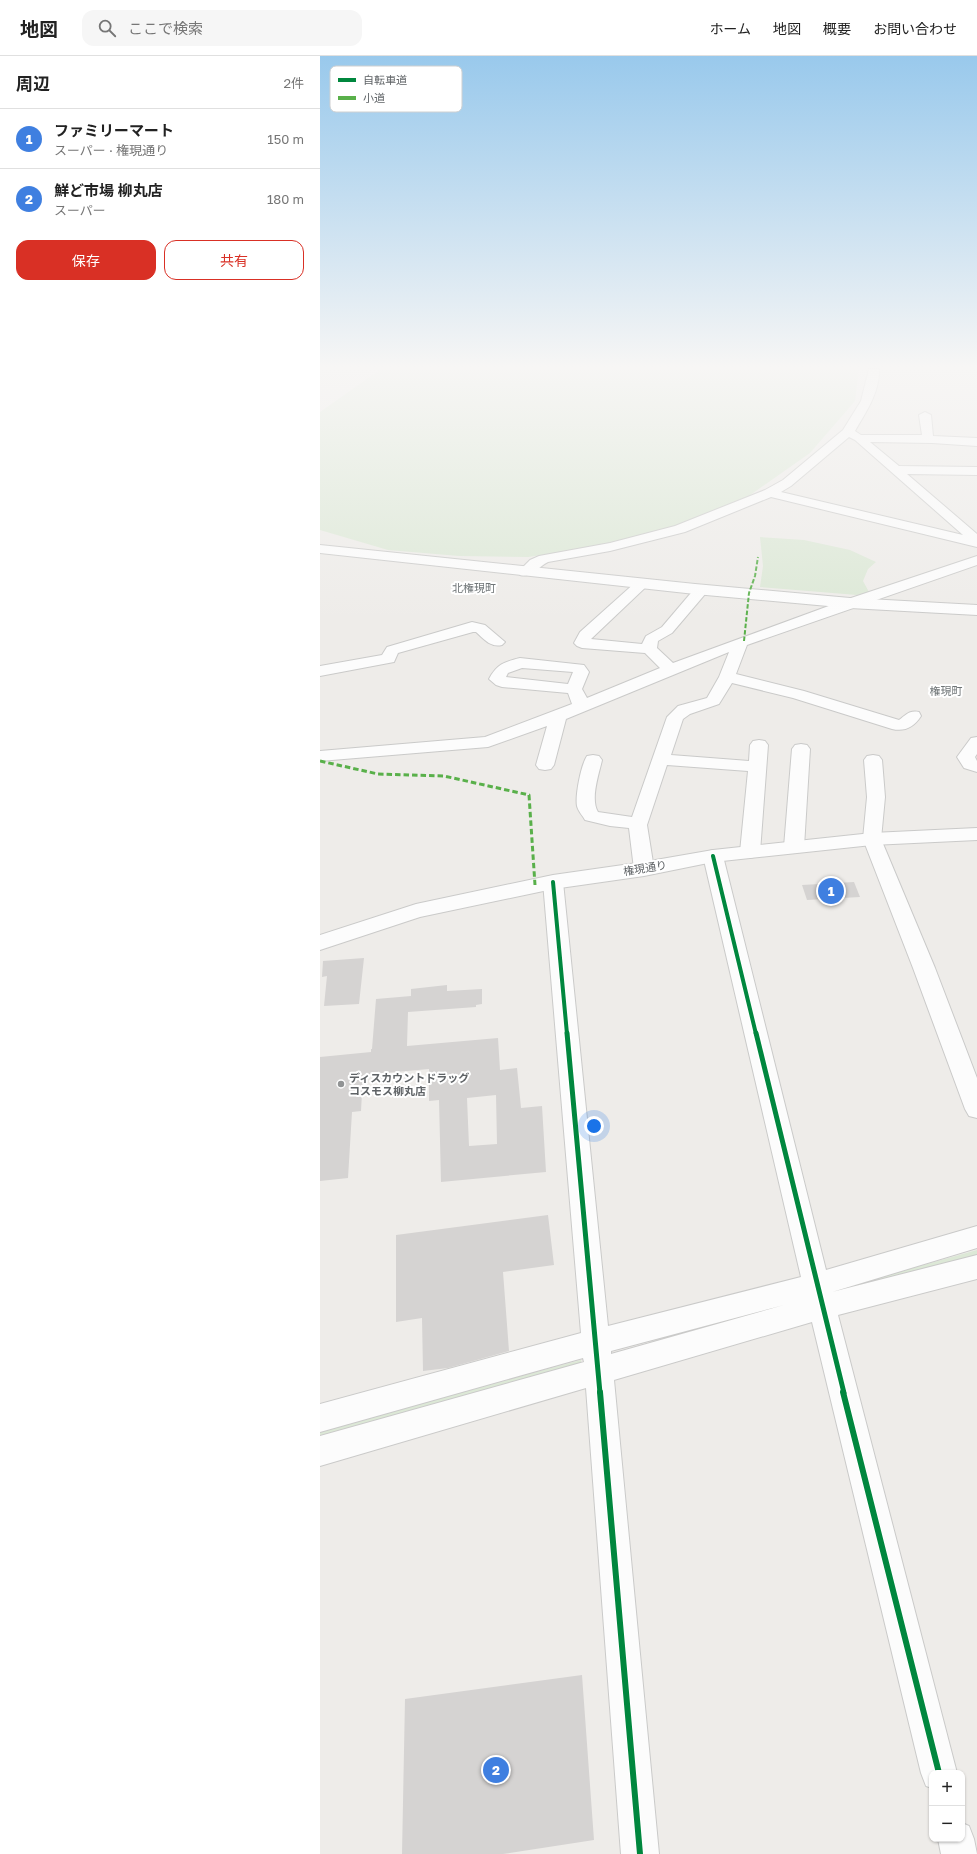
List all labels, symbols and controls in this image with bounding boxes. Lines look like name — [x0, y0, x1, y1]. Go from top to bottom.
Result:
search box — [82, 10, 362, 46]
text: 地図 — [20, 17, 58, 40]
icon: search — [96, 17, 118, 39]
text: ここで検索 — [128, 19, 203, 37]
text: ホーム — [709, 20, 751, 37]
text: 地図 — [773, 20, 801, 37]
text: 概要 — [823, 20, 851, 37]
text: お問い合わせ — [873, 20, 957, 37]
legend — [330, 66, 462, 112]
text: 周辺 — [16, 73, 50, 94]
text: 自転車道 — [363, 73, 407, 86]
text: 2件 — [283, 75, 304, 91]
text: 小道 — [363, 91, 385, 104]
text: ファミリーマート — [54, 121, 174, 139]
text: 1 — [26, 131, 32, 147]
text: 150 m — [267, 131, 304, 147]
text: スーパー · 権現通り — [54, 142, 168, 158]
text: 鮮ど市場 柳丸店 — [54, 181, 163, 199]
text: 2 — [25, 191, 33, 207]
text: 180 m — [267, 191, 304, 207]
text: スーパー — [54, 202, 106, 218]
button: 保存 — [16, 240, 156, 280]
button: 共有 — [164, 240, 304, 280]
district label: 北権現町 — [452, 581, 496, 594]
district label: 権現町 — [930, 684, 963, 697]
street label: 権現通り — [622, 858, 668, 877]
pin: 1 — [818, 876, 844, 906]
place label: ディスカウントドラッグ コスモス柳丸店 — [349, 1071, 469, 1097]
marker: ディスカウントドラッグ コスモス柳丸店 — [336, 1079, 346, 1089]
your location — [584, 1116, 604, 1136]
pin: 2 — [483, 1755, 509, 1785]
map controls — [929, 1770, 965, 1842]
button: + — [929, 1770, 965, 1806]
button: − — [929, 1806, 965, 1842]

